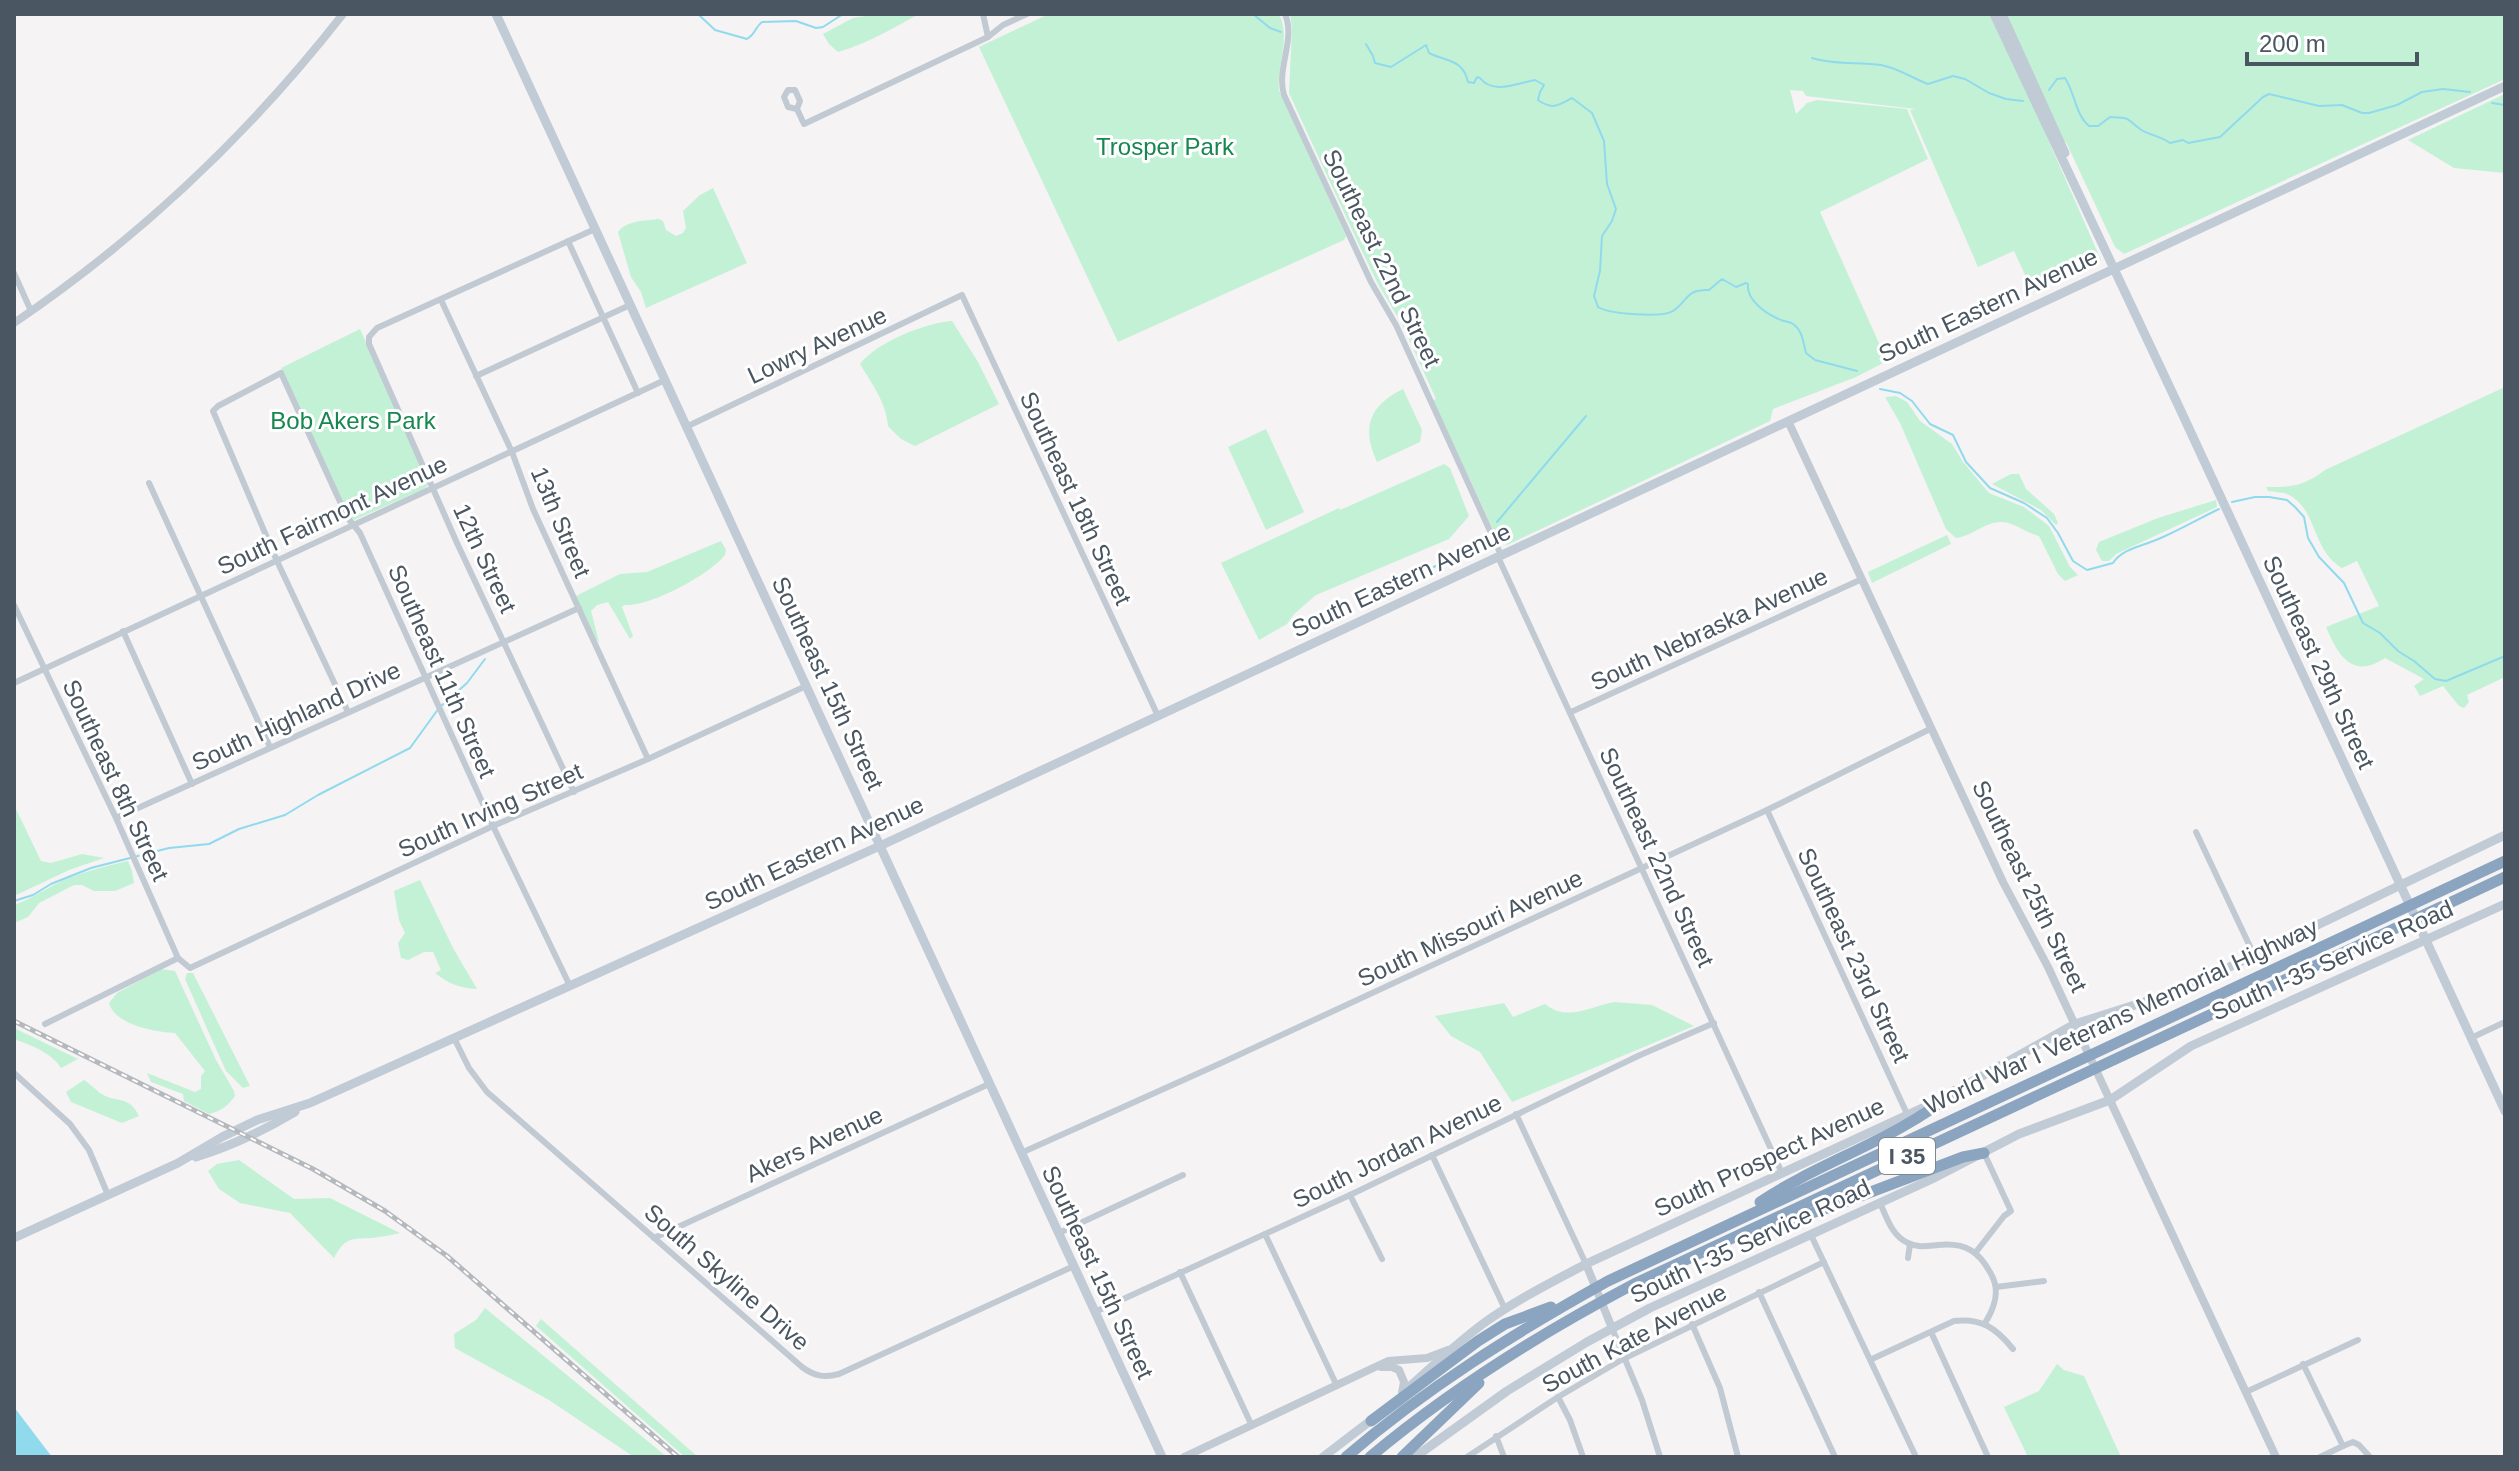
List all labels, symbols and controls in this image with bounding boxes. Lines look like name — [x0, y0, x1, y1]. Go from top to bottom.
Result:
scale bar — [2247, 16, 2417, 66]
text: 200 m — [2259, 30, 2326, 57]
park label: Trosper Park — [1096, 133, 1235, 160]
street label: Southeast 22nd Street — [1318, 145, 1447, 372]
street label: South Eastern Avenue — [1874, 242, 2102, 368]
street label: Lowry Avenue — [743, 301, 891, 389]
street label: Southeast 18th Street — [1015, 387, 1137, 609]
park label: Bob Akers Park — [270, 407, 437, 434]
street label: South Fairmont Avenue — [213, 450, 451, 580]
street label: 13th Street — [526, 463, 596, 582]
street label: 12th Street — [448, 499, 522, 617]
street label: South Eastern Avenue — [1287, 517, 1515, 643]
street label: Southeast 29th Street — [2258, 551, 2380, 773]
street label: Southeast 11th Street — [383, 560, 501, 782]
street label: South Nebraska Avenue — [1586, 562, 1832, 696]
street label: Southeast 15th Street — [767, 572, 889, 794]
street label: South Highland Drive — [188, 656, 404, 776]
street label: Southeast 8th Street — [58, 675, 175, 885]
street label: Southeast 22nd Street — [1594, 743, 1720, 971]
street label: South Irving Street — [394, 757, 587, 863]
street label: Southeast 25th Street — [1967, 776, 2093, 997]
street label: South Eastern Avenue — [700, 790, 928, 916]
street label: Southeast 23rd Street — [1792, 843, 1916, 1067]
street label: South Missouri Avenue — [1353, 864, 1587, 992]
street label: South I-35 Service Road — [2207, 894, 2457, 1026]
street label: World War I Veterans Memorial Highway — [1920, 913, 2322, 1119]
street label: South Jordan Avenue — [1288, 1089, 1506, 1213]
street label: South Prospect Avenue — [1650, 1092, 1888, 1222]
street label: Akers Avenue — [741, 1101, 887, 1187]
road number: I 35 — [1879, 1138, 1935, 1174]
street label: Southeast 15th Street — [1037, 1161, 1159, 1383]
street label: South I-35 Service Road — [1626, 1174, 1874, 1308]
street label: South Skyline Drive — [639, 1198, 815, 1356]
street label: South Kate Avenue — [1537, 1278, 1731, 1398]

